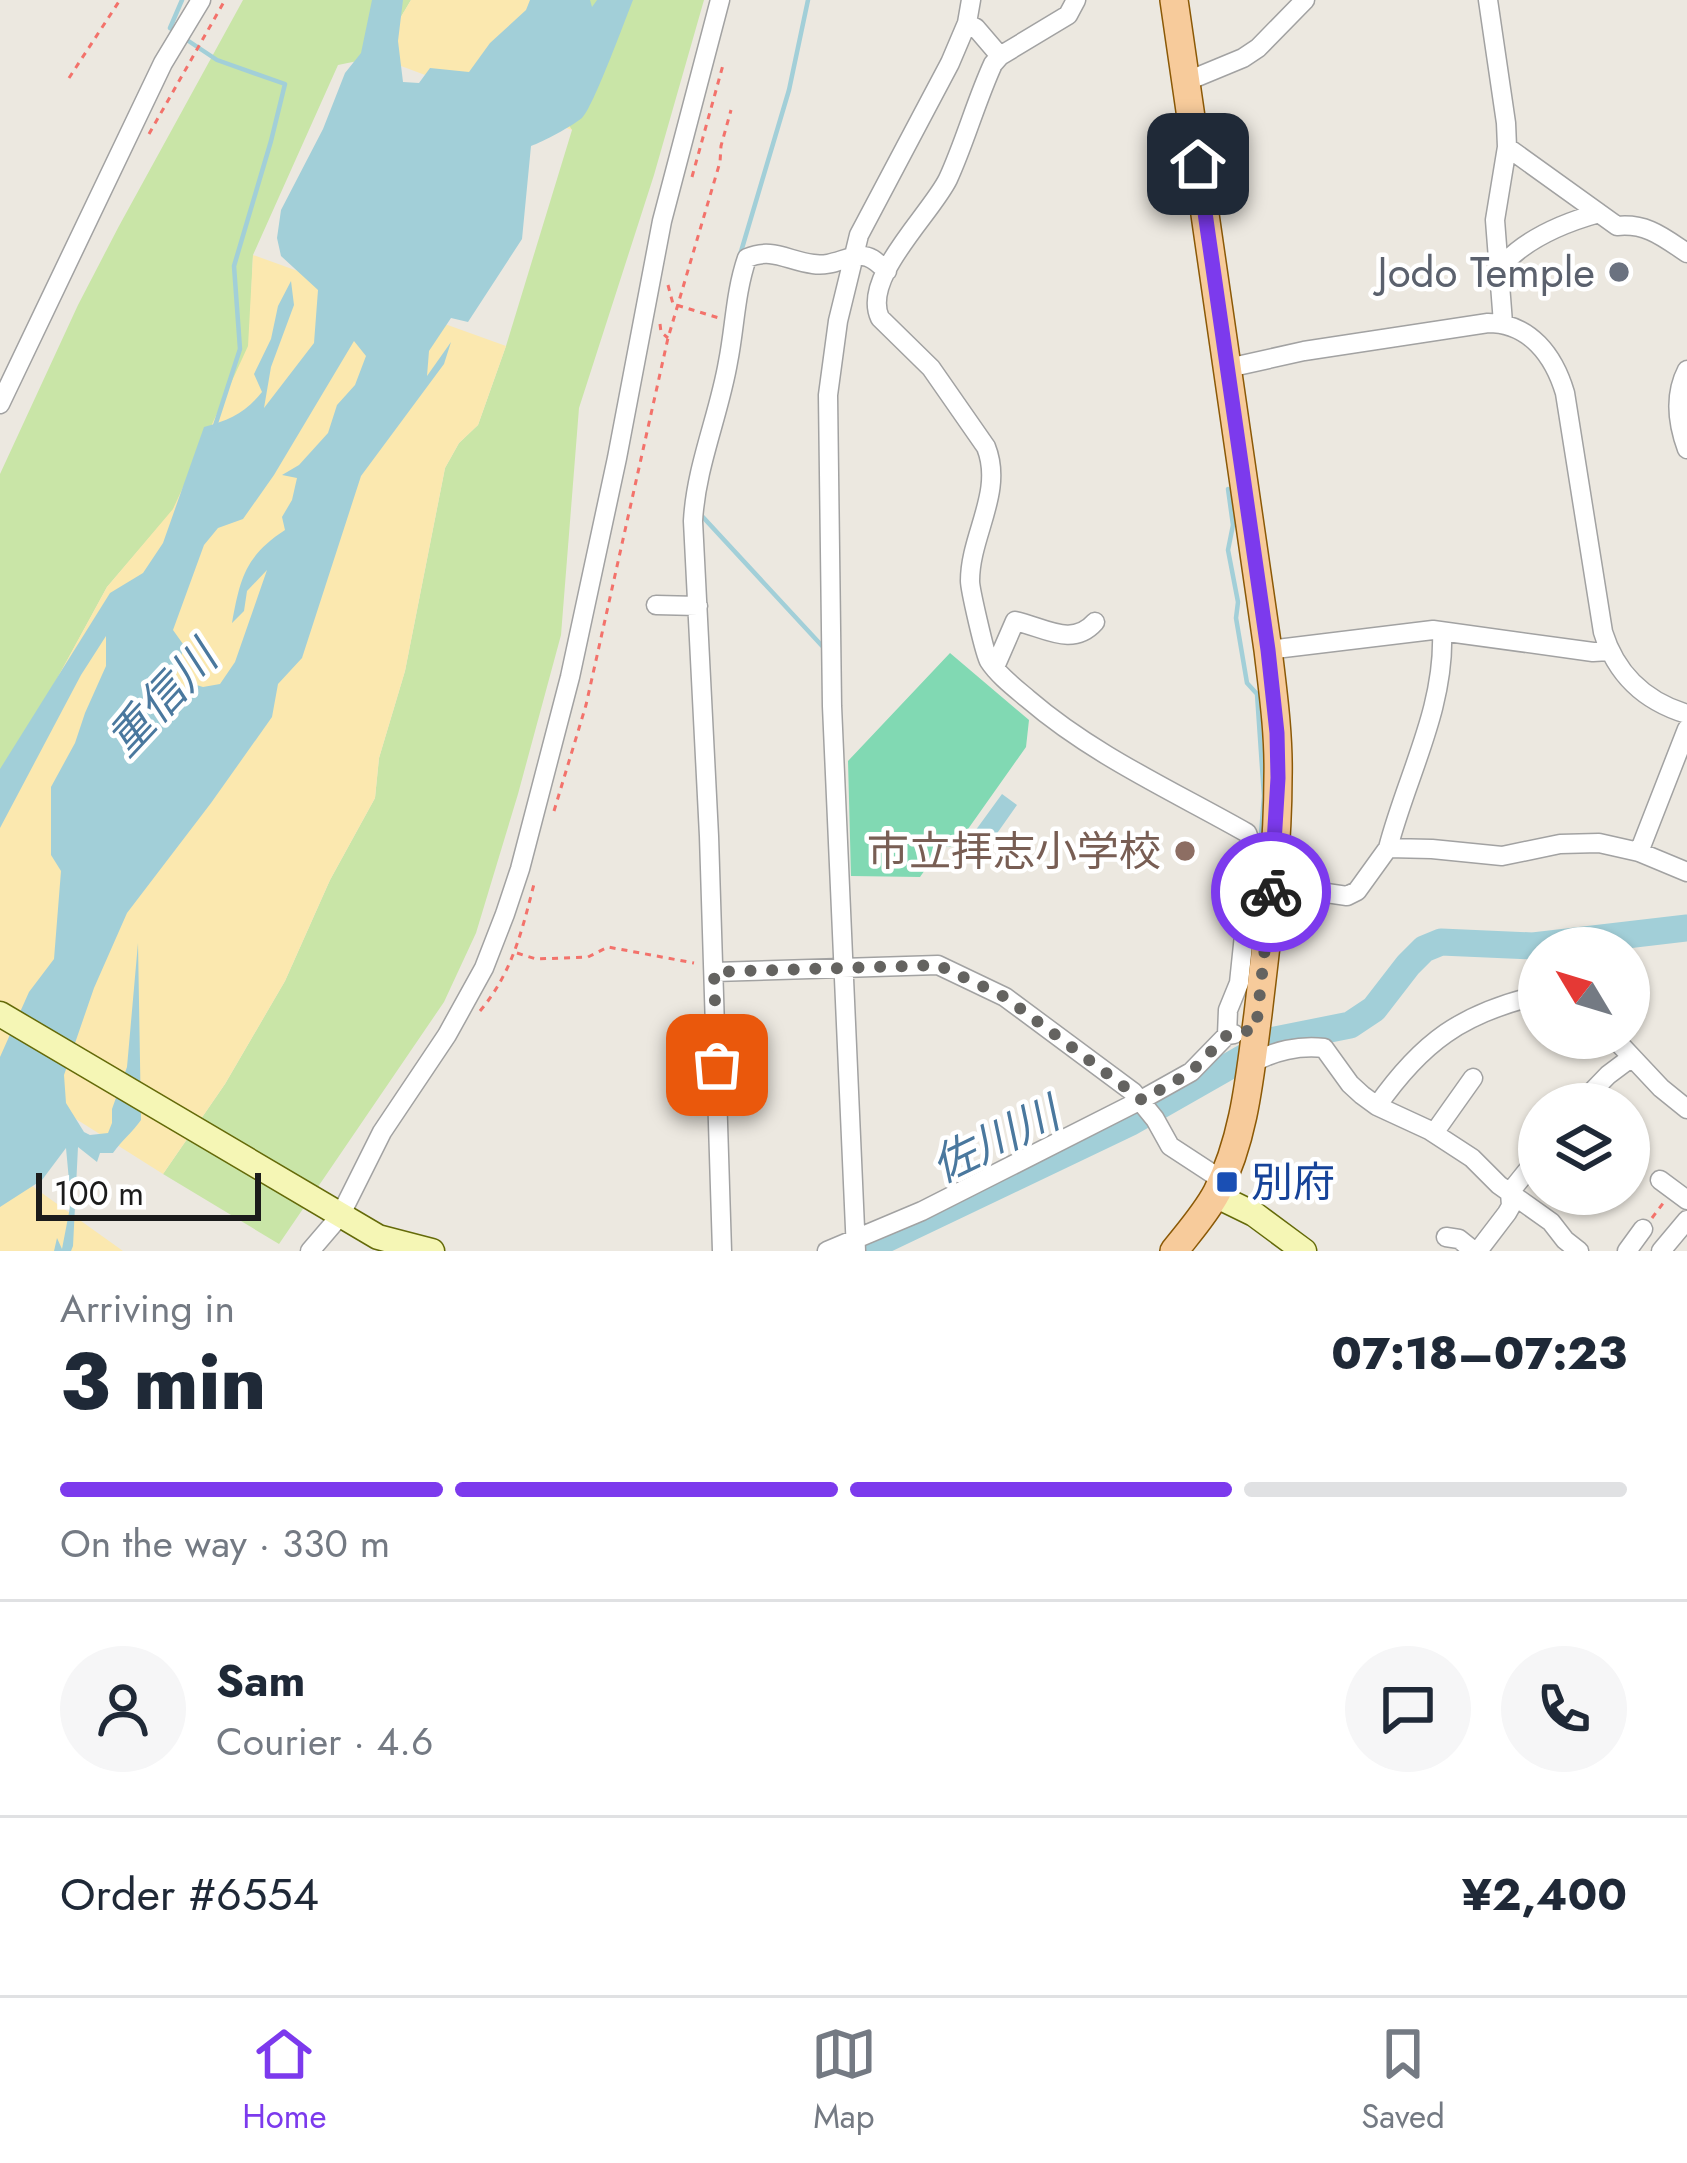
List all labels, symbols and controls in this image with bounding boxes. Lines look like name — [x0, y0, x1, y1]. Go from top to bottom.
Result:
pin — [1147, 113, 1249, 215]
icon: home — [1165, 131, 1231, 197]
place label: Jodo Temple — [1373, 242, 1595, 303]
marker: Jodo Temple — [1606, 259, 1632, 285]
water label: 重信川 — [92, 625, 235, 771]
place label: 市立拝志小学校 — [867, 821, 1161, 882]
courier — [1211, 832, 1331, 952]
marker: 市立拝志小学校 — [1172, 838, 1198, 864]
icon: bike — [1238, 859, 1304, 925]
north arrow — [1518, 927, 1650, 1059]
map controls — [1518, 927, 1650, 1215]
pin — [666, 1014, 768, 1116]
icon: bag — [684, 1032, 750, 1098]
water label: 佐川川 — [920, 1079, 1074, 1199]
button: layers — [1518, 1083, 1650, 1215]
place label: 別府 — [1251, 1152, 1335, 1213]
scale bar — [36, 1167, 261, 1220]
marker: 別府 — [1214, 1169, 1240, 1195]
text: 100 m — [54, 1170, 144, 1217]
text: Arriving in — [60, 1280, 235, 1337]
text: 07:18–07:23 — [1331, 1321, 1627, 1386]
text: 3 min — [60, 1326, 266, 1438]
text: On the way · 330 m — [60, 1515, 390, 1572]
button: person — [60, 1646, 186, 1772]
button: chat — [1345, 1646, 1471, 1772]
button: phone — [1501, 1646, 1627, 1772]
text: Sam — [216, 1648, 305, 1713]
text: Courier · 4.6 — [216, 1713, 433, 1770]
text: Order #6554 — [60, 1862, 319, 1927]
text: ¥2,400 — [1462, 1862, 1627, 1927]
tab: Home — [242, 2021, 327, 2140]
tab: Map — [811, 2021, 877, 2140]
tab: Saved — [1361, 2021, 1445, 2140]

